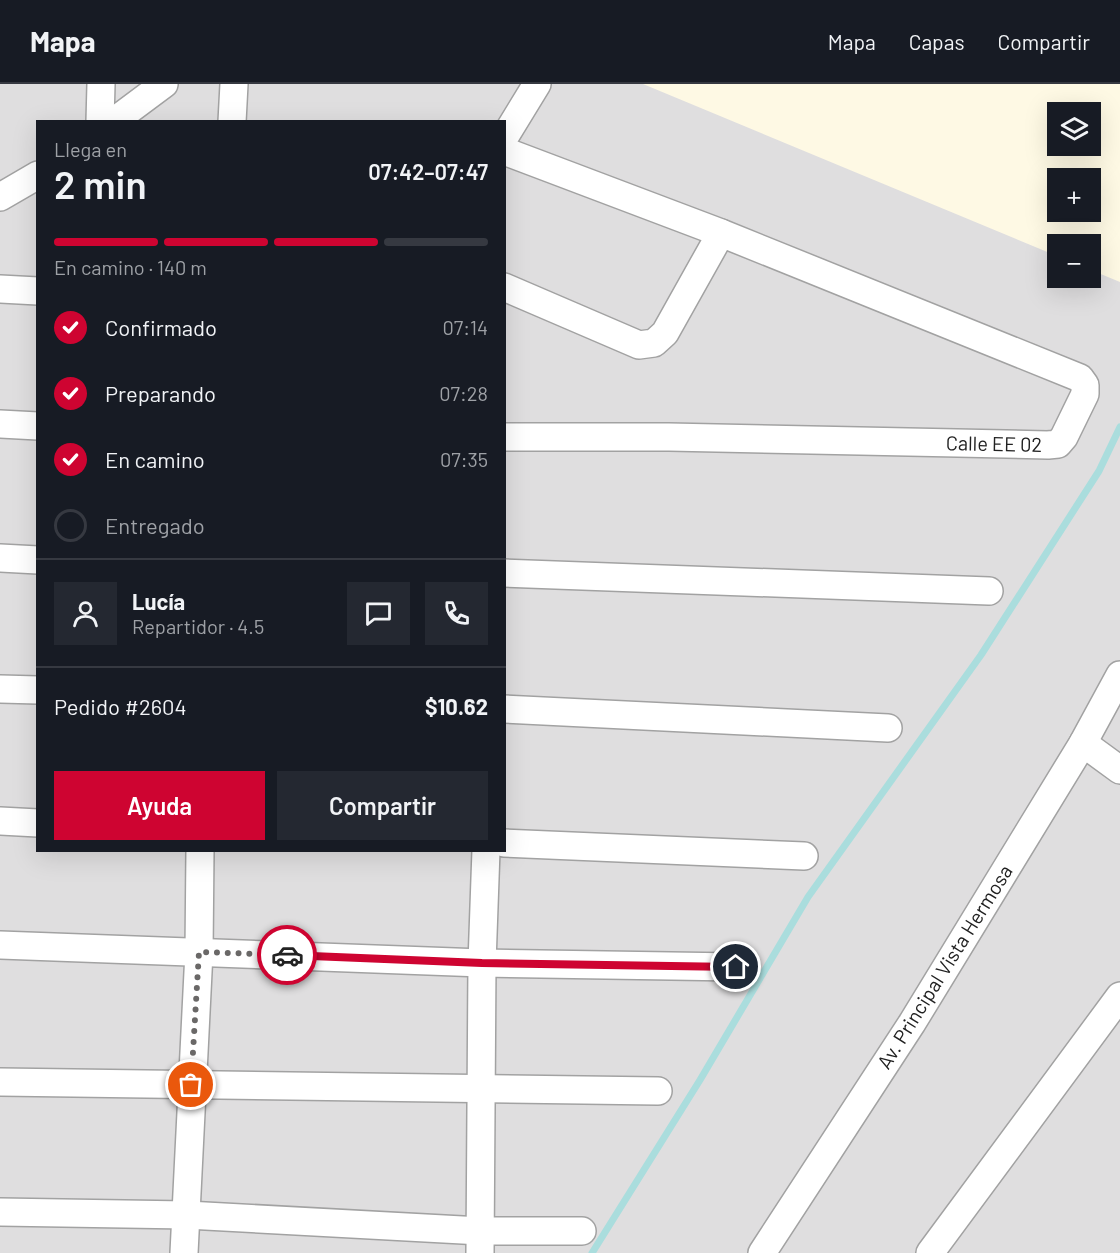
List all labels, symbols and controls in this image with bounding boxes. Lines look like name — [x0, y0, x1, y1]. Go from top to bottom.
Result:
text: Mapa — [30, 24, 96, 58]
text: Mapa — [828, 29, 876, 54]
text: Capas — [909, 29, 965, 54]
text: Compartir — [998, 29, 1090, 54]
map controls — [1047, 102, 1101, 288]
button: layers — [1047, 102, 1101, 156]
text: Llega en — [54, 137, 127, 161]
text: 07:42–07:47 — [368, 158, 488, 184]
text: 2 min — [54, 160, 147, 207]
button: + — [1047, 168, 1101, 222]
button: − — [1047, 234, 1101, 288]
text: En camino · 140 m — [54, 255, 207, 279]
icon: check — [54, 311, 87, 344]
text: Confirmado — [105, 314, 217, 340]
text: 07:14 — [442, 315, 488, 339]
icon: check — [54, 377, 87, 410]
text: Preparando — [105, 380, 216, 406]
text: 07:28 — [439, 381, 488, 405]
street label: Calle EE 02 — [946, 430, 1042, 456]
icon: check — [54, 443, 87, 476]
text: En camino — [105, 446, 205, 472]
text: 07:35 — [440, 447, 488, 471]
text: Entregado — [105, 512, 205, 538]
button: person — [54, 582, 117, 645]
button: chat — [347, 582, 410, 645]
button: phone — [425, 582, 488, 645]
text: Lucía — [132, 588, 185, 614]
text: Repartidor · 4.5 — [132, 614, 264, 638]
text: Pedido #2604 — [54, 693, 187, 719]
text: $10.62 — [425, 693, 488, 719]
button: Ayuda — [54, 771, 265, 840]
button: Compartir — [277, 771, 488, 840]
street label: Av. Principal Vista Hermosa — [871, 860, 1017, 1073]
courier — [257, 925, 317, 985]
icon: car — [271, 939, 304, 972]
pin — [710, 941, 761, 992]
icon: home — [719, 950, 752, 983]
pin — [165, 1059, 216, 1110]
icon: bag — [174, 1068, 207, 1101]

